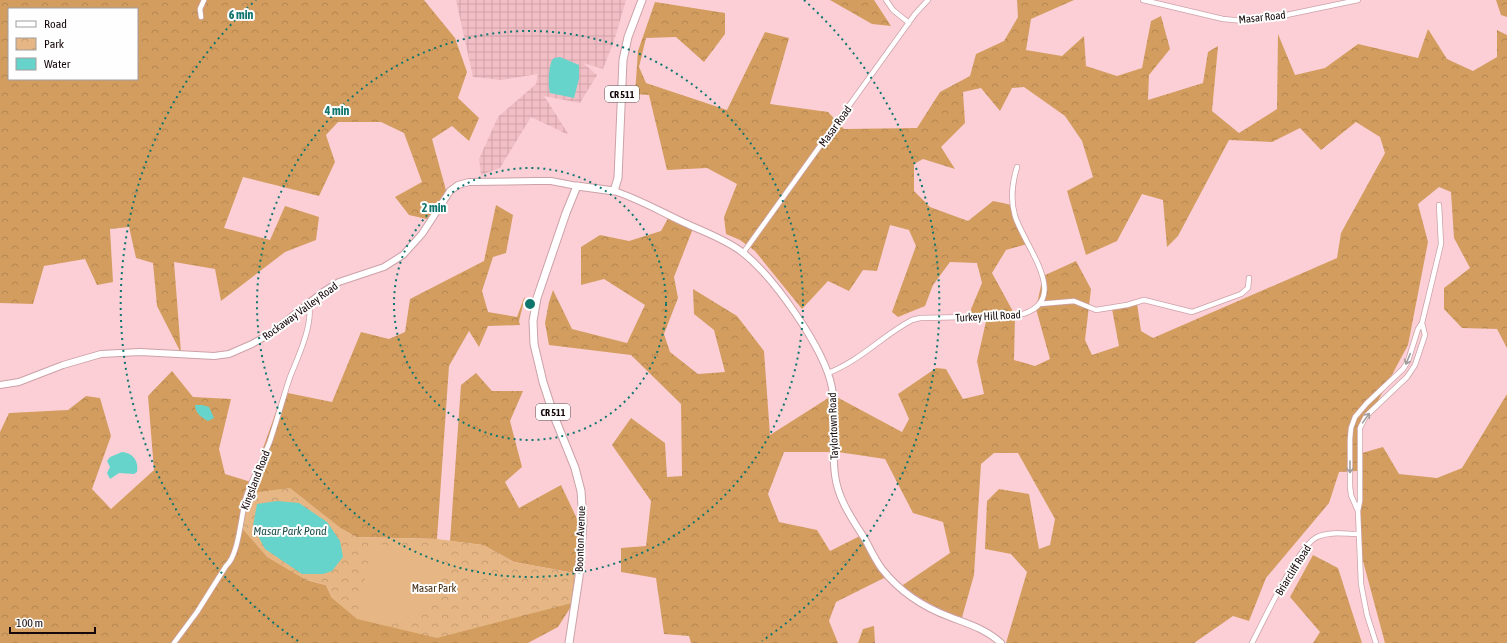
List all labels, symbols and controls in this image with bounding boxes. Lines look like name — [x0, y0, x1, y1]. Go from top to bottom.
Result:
legend — [8, 8, 138, 80]
text: 6 min — [229, 8, 253, 22]
street label: Masar Road — [1238, 9, 1286, 25]
text: Road — [44, 17, 67, 31]
text: Park — [44, 37, 65, 51]
text: Water — [44, 57, 71, 71]
road number: CR 511 — [605, 86, 639, 102]
street label: Masar Road — [816, 103, 854, 149]
text: 4 min — [324, 104, 349, 118]
text: 2 min — [422, 201, 446, 215]
street label: Rockaway Valley Road — [260, 280, 340, 342]
centre of rings — [523, 297, 537, 311]
street label: Turkey Hill Road — [955, 308, 1021, 324]
one-way arrow — [1403, 352, 1411, 364]
street label: Taylortown Road — [826, 392, 840, 460]
road number: CR 511 — [536, 404, 570, 420]
one-way arrow — [1362, 413, 1370, 424]
street label: Kingsland Road — [238, 448, 272, 512]
one-way arrow — [1346, 460, 1354, 473]
street label: Boonton Avenue — [573, 506, 587, 572]
water label: Masar Park Pond — [253, 524, 327, 538]
street label: Briarcliff Road — [1273, 543, 1313, 597]
park label: Masar Park — [412, 582, 456, 594]
scale bar — [10, 609, 95, 635]
text: 100 m — [16, 616, 43, 630]

